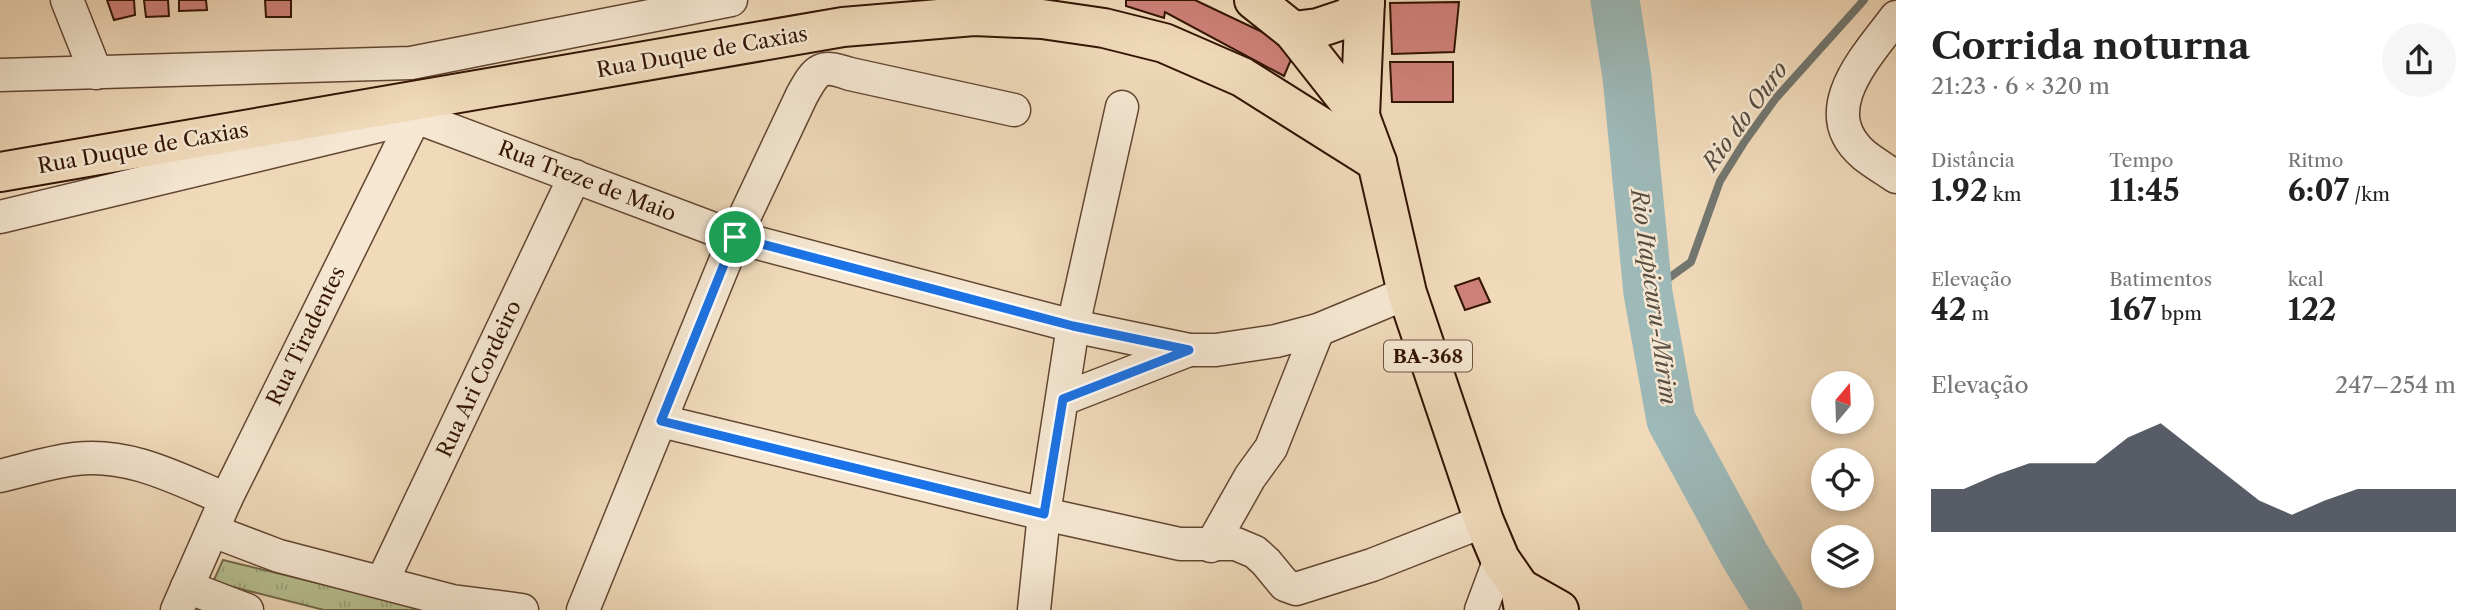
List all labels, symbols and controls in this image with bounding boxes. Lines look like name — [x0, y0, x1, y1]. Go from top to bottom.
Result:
street label: Rua Duque de Caxias — [594, 21, 809, 82]
text: Corrida noturna — [1931, 22, 2250, 69]
button: share — [2382, 23, 2456, 97]
water label: Rio do Ouro — [1695, 56, 1794, 178]
text: 21:23 · 6 × 320 m — [1931, 72, 2110, 100]
street label: Rua Duque de Caxias — [35, 117, 250, 178]
street label: Rua Treze de Maio — [495, 135, 680, 226]
text: Distância — [1931, 149, 2015, 172]
text: Tempo — [2109, 149, 2173, 172]
text: Ritmo — [2288, 149, 2343, 172]
text: 1.92 — [1931, 172, 1988, 209]
text: 11:45 — [2109, 172, 2180, 209]
text: 6:07 — [2288, 172, 2349, 209]
text: km — [1988, 183, 2021, 206]
text: /km — [2349, 183, 2390, 206]
water label: Rio Itapicuru-Mirim — [1625, 185, 1683, 407]
pin — [705, 207, 765, 267]
icon: arrive — [716, 218, 754, 256]
street label: Rua Tiradentes — [261, 262, 350, 409]
text: Elevação — [1931, 268, 2012, 291]
text: Batimentos — [2109, 268, 2212, 291]
text: kcal — [2288, 268, 2324, 291]
text: 42 — [1931, 291, 1967, 328]
text: 167 — [2109, 291, 2156, 328]
text: 122 — [2288, 291, 2337, 328]
street label: Rua Ari Cordeiro — [431, 296, 526, 461]
text: m — [1967, 302, 1989, 325]
text: bpm — [2156, 302, 2202, 325]
road number: BA-368 — [1384, 340, 1472, 372]
north arrow — [1811, 371, 1874, 434]
map controls — [1811, 371, 1874, 588]
text: Elevação — [1931, 371, 2029, 399]
text: 247–254 m — [2335, 371, 2456, 399]
button: locate — [1811, 448, 1874, 511]
button: layers — [1811, 525, 1874, 588]

